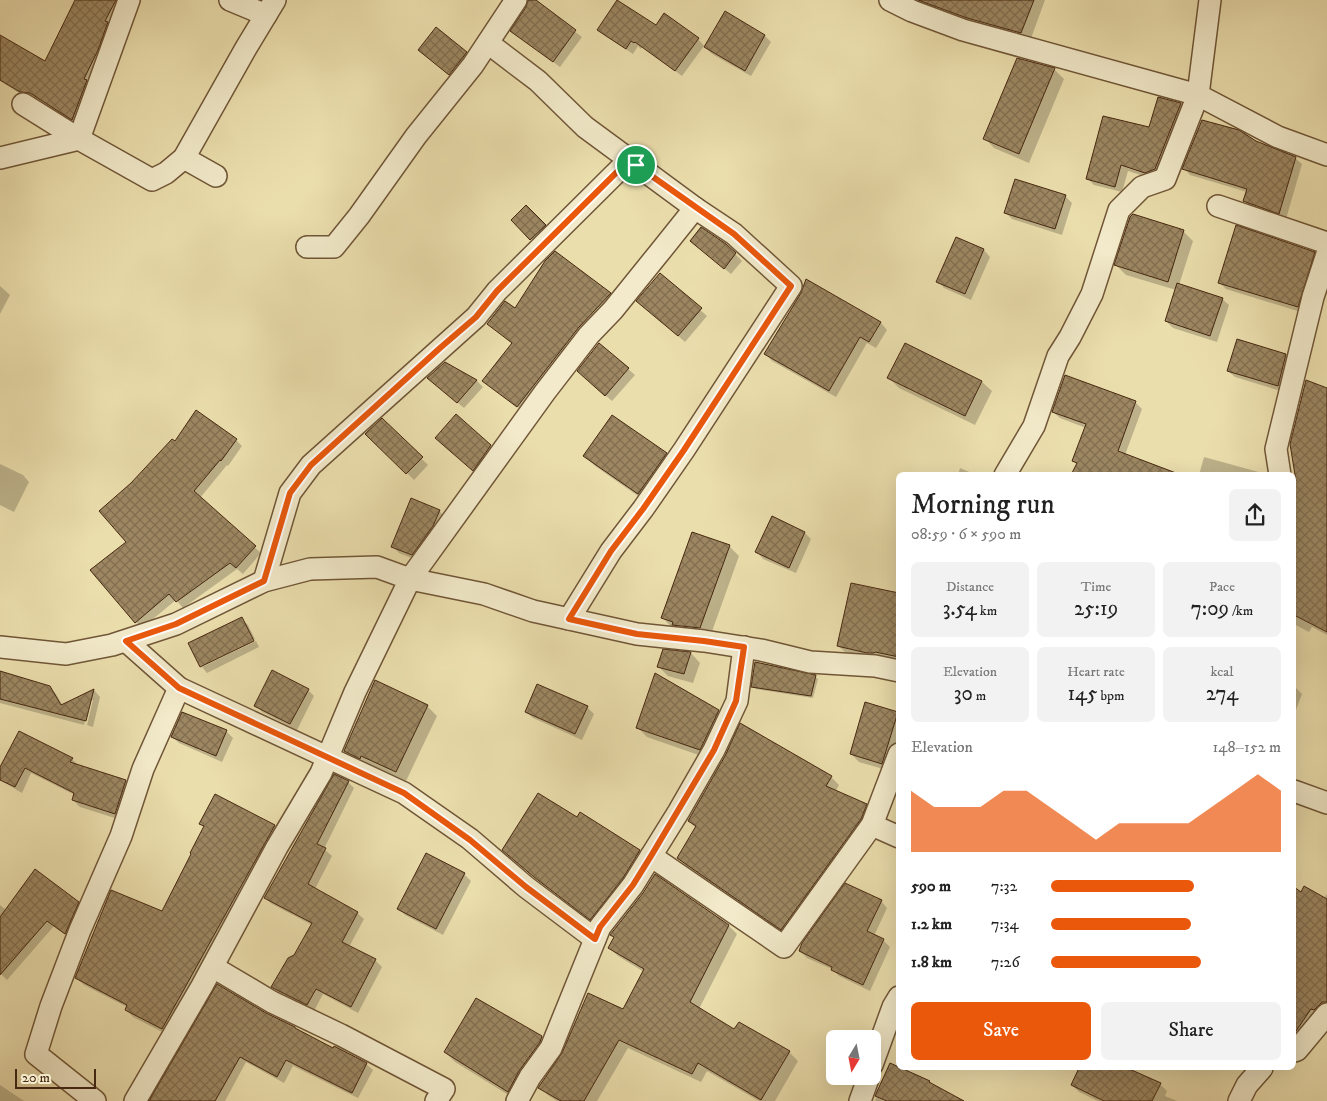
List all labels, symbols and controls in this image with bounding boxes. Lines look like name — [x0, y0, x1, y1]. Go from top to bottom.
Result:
pin — [615, 144, 657, 186]
icon: arrive — [622, 151, 650, 179]
text: Morning run — [911, 487, 1055, 522]
button: share — [1229, 489, 1281, 541]
text: 08:59 · 6 × 590 m — [911, 524, 1021, 544]
text: Distance — [946, 578, 994, 596]
text: Time — [1081, 578, 1111, 596]
text: Pace — [1209, 578, 1235, 596]
text: 3.54 — [943, 596, 977, 622]
text: 25:19 — [1074, 596, 1118, 622]
text: 7:09 — [1191, 596, 1229, 622]
text: km — [977, 602, 997, 620]
text: /km — [1229, 602, 1253, 620]
text: Elevation — [943, 663, 997, 681]
text: Heart rate — [1067, 663, 1125, 681]
text: kcal — [1211, 663, 1233, 681]
text: 30 — [954, 681, 973, 707]
text: 145 — [1067, 681, 1098, 707]
text: 274 — [1206, 681, 1238, 707]
text: m — [973, 687, 986, 705]
text: bpm — [1098, 687, 1125, 705]
text: Elevation — [911, 737, 973, 757]
text: 148–152 m — [1212, 737, 1281, 757]
text: 590 m — [911, 876, 951, 896]
text: 7:32 — [991, 876, 1017, 896]
text: 1.2 km — [911, 914, 952, 934]
text: 7:34 — [991, 914, 1019, 934]
text: 1.8 km — [911, 952, 952, 972]
text: 7:26 — [991, 952, 1020, 972]
button: Save — [911, 1002, 1091, 1060]
button: Share — [1101, 1002, 1281, 1060]
north arrow — [826, 1030, 881, 1085]
map controls — [826, 1030, 881, 1085]
scale bar — [15, 1066, 96, 1089]
text: 20 m — [22, 1069, 50, 1087]

